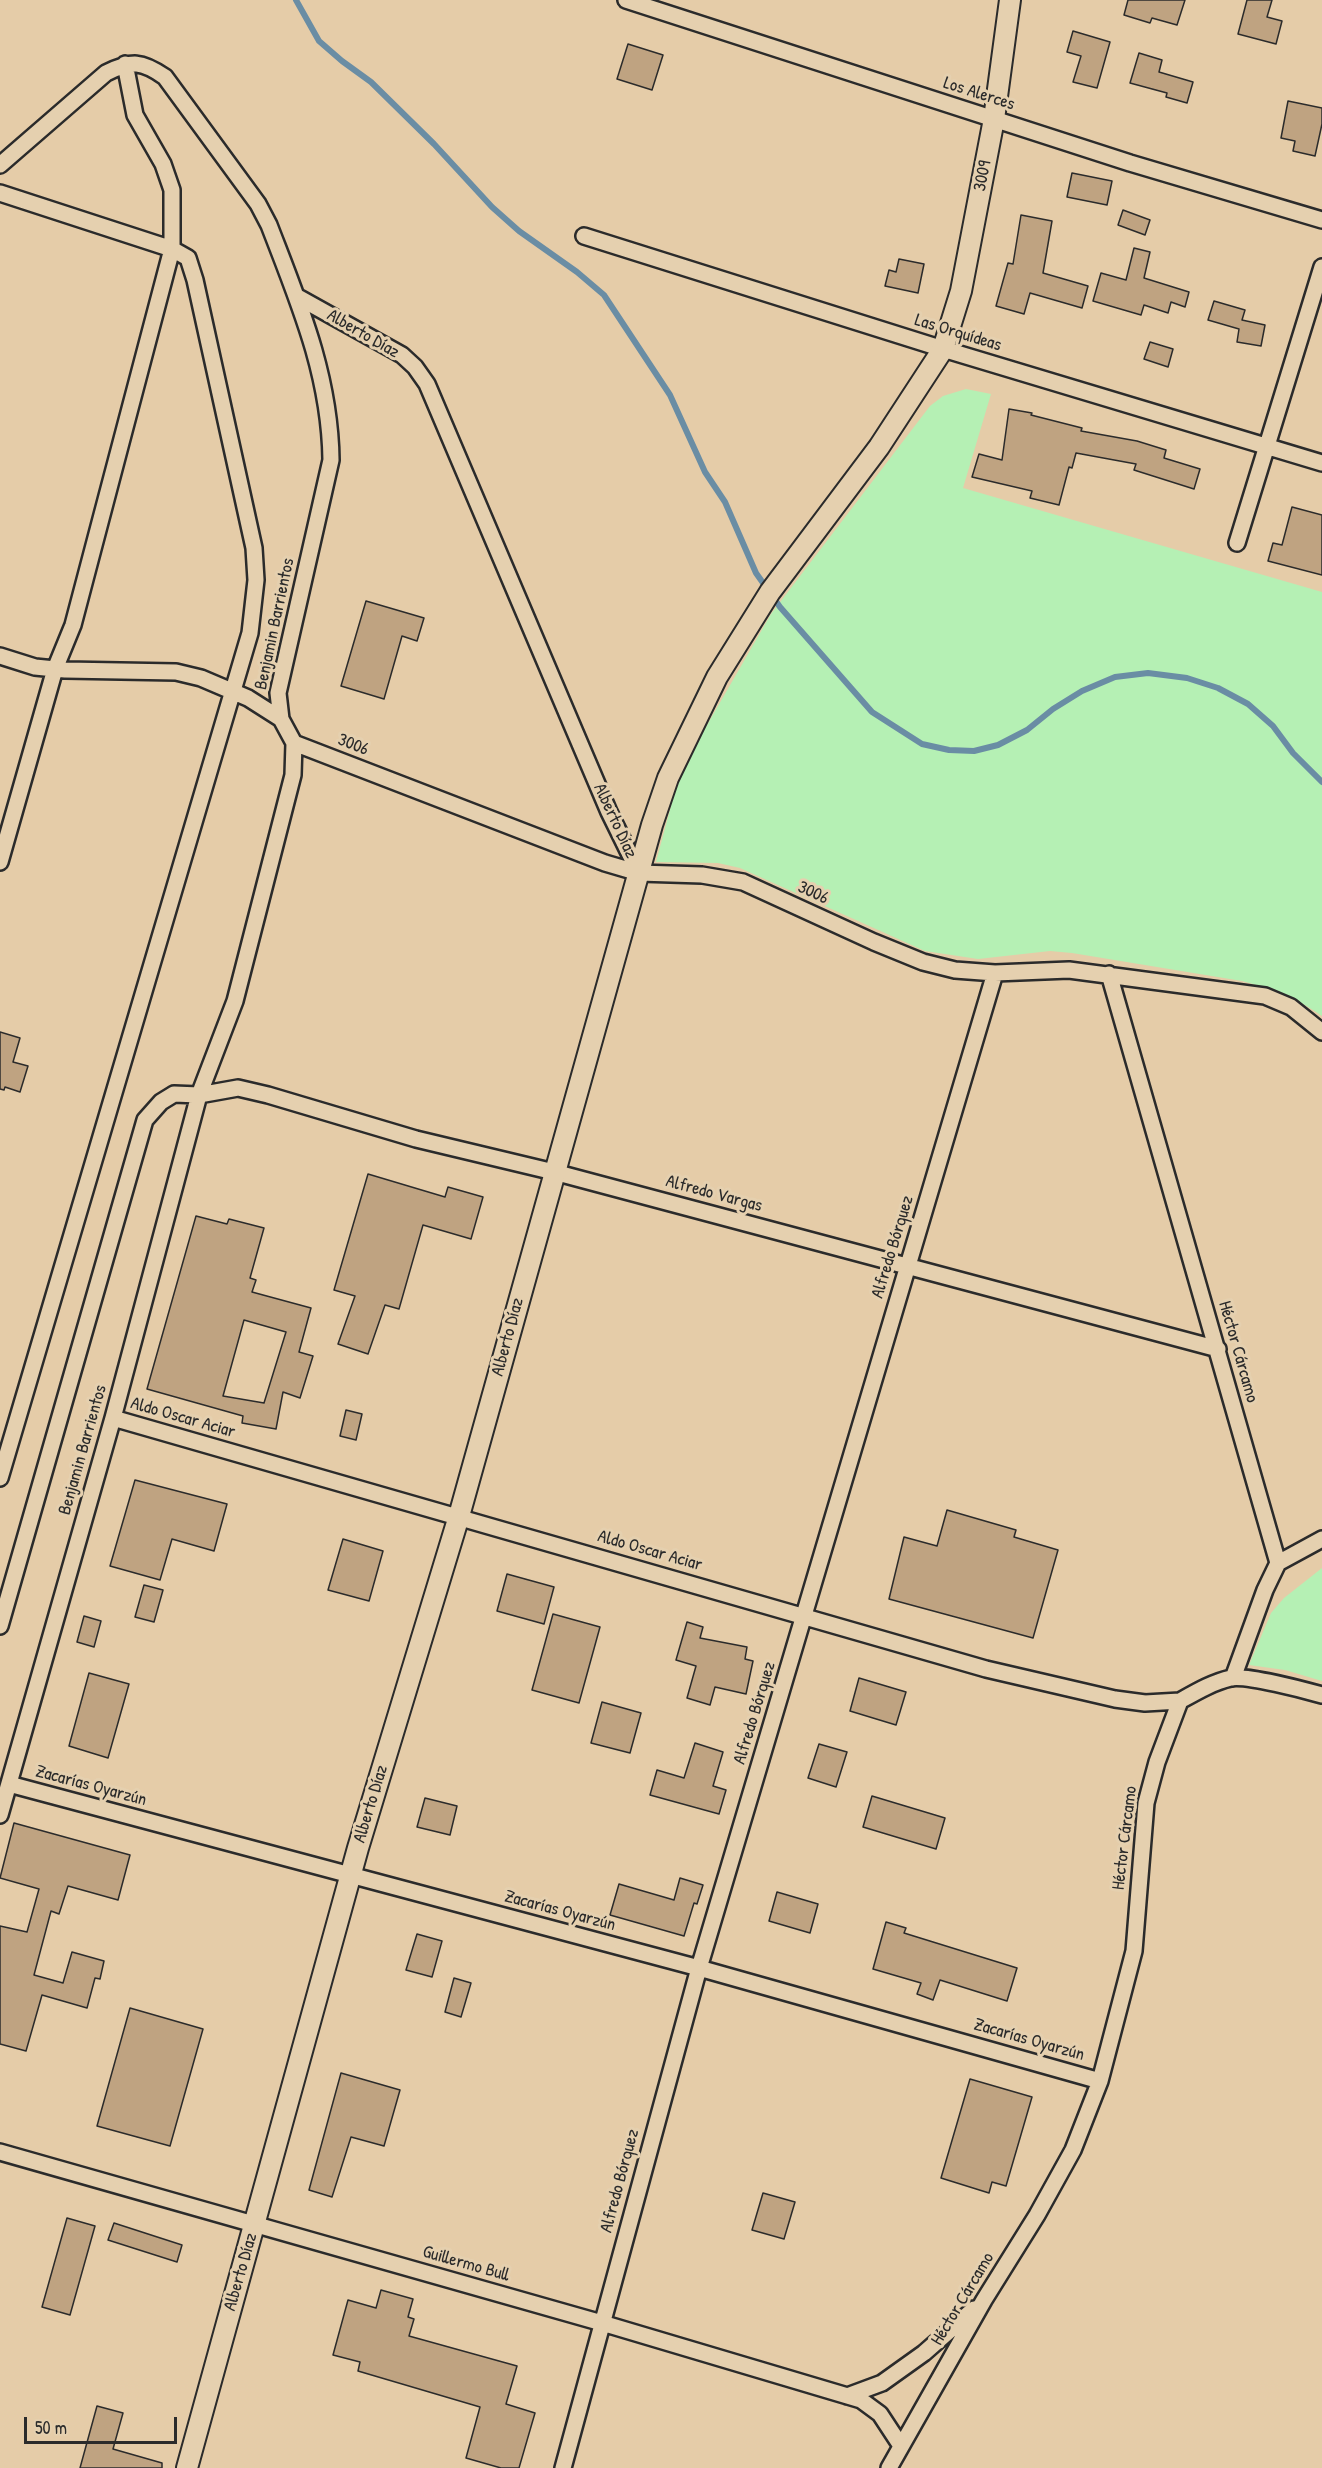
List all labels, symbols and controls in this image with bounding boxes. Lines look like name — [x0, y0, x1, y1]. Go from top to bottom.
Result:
street label: Los Alerces — [941, 72, 1017, 116]
street label: 3009 — [969, 159, 997, 193]
street label: Alberto Díaz — [323, 305, 403, 363]
street label: Las Orquídeas — [912, 310, 1004, 356]
street label: Benjamin Barrientos — [251, 556, 299, 692]
street label: 3006 — [334, 729, 372, 761]
street label: Alberto Díaz — [588, 780, 642, 862]
street label: 3006 — [794, 877, 832, 909]
street label: Alfredo Vargas — [664, 1171, 764, 1217]
street label: Alfredo Bórquez — [867, 1193, 919, 1301]
street label: Alberto Díaz — [487, 1296, 529, 1378]
street label: Héctor Cárcamo — [1213, 1299, 1263, 1405]
street label: Benjamin Barrientos — [54, 1383, 112, 1517]
street label: Aldo Oscar Aciar — [128, 1393, 238, 1443]
street label: Aldo Oscar Aciar — [595, 1526, 705, 1576]
street label: Alfredo Bórquez — [729, 1659, 781, 1767]
street label: Zacarías Oyarzún — [33, 1761, 149, 1811]
street label: Alberto Díaz — [349, 1763, 393, 1845]
street label: Héctor Cárcamo — [1108, 1785, 1142, 1891]
street label: Zacarías Oyarzún — [502, 1886, 618, 1936]
street label: Zacarías Oyarzún — [971, 2014, 1087, 2066]
street label: Alfredo Bórquez — [596, 2127, 644, 2235]
street label: Alberto Díaz — [220, 2231, 262, 2313]
street label: Guillermo Bull — [420, 2241, 512, 2287]
street label: Héctor Cárcamo — [927, 2249, 999, 2349]
scale bar — [27, 2405, 180, 2443]
text: 50 m — [35, 2415, 67, 2440]

